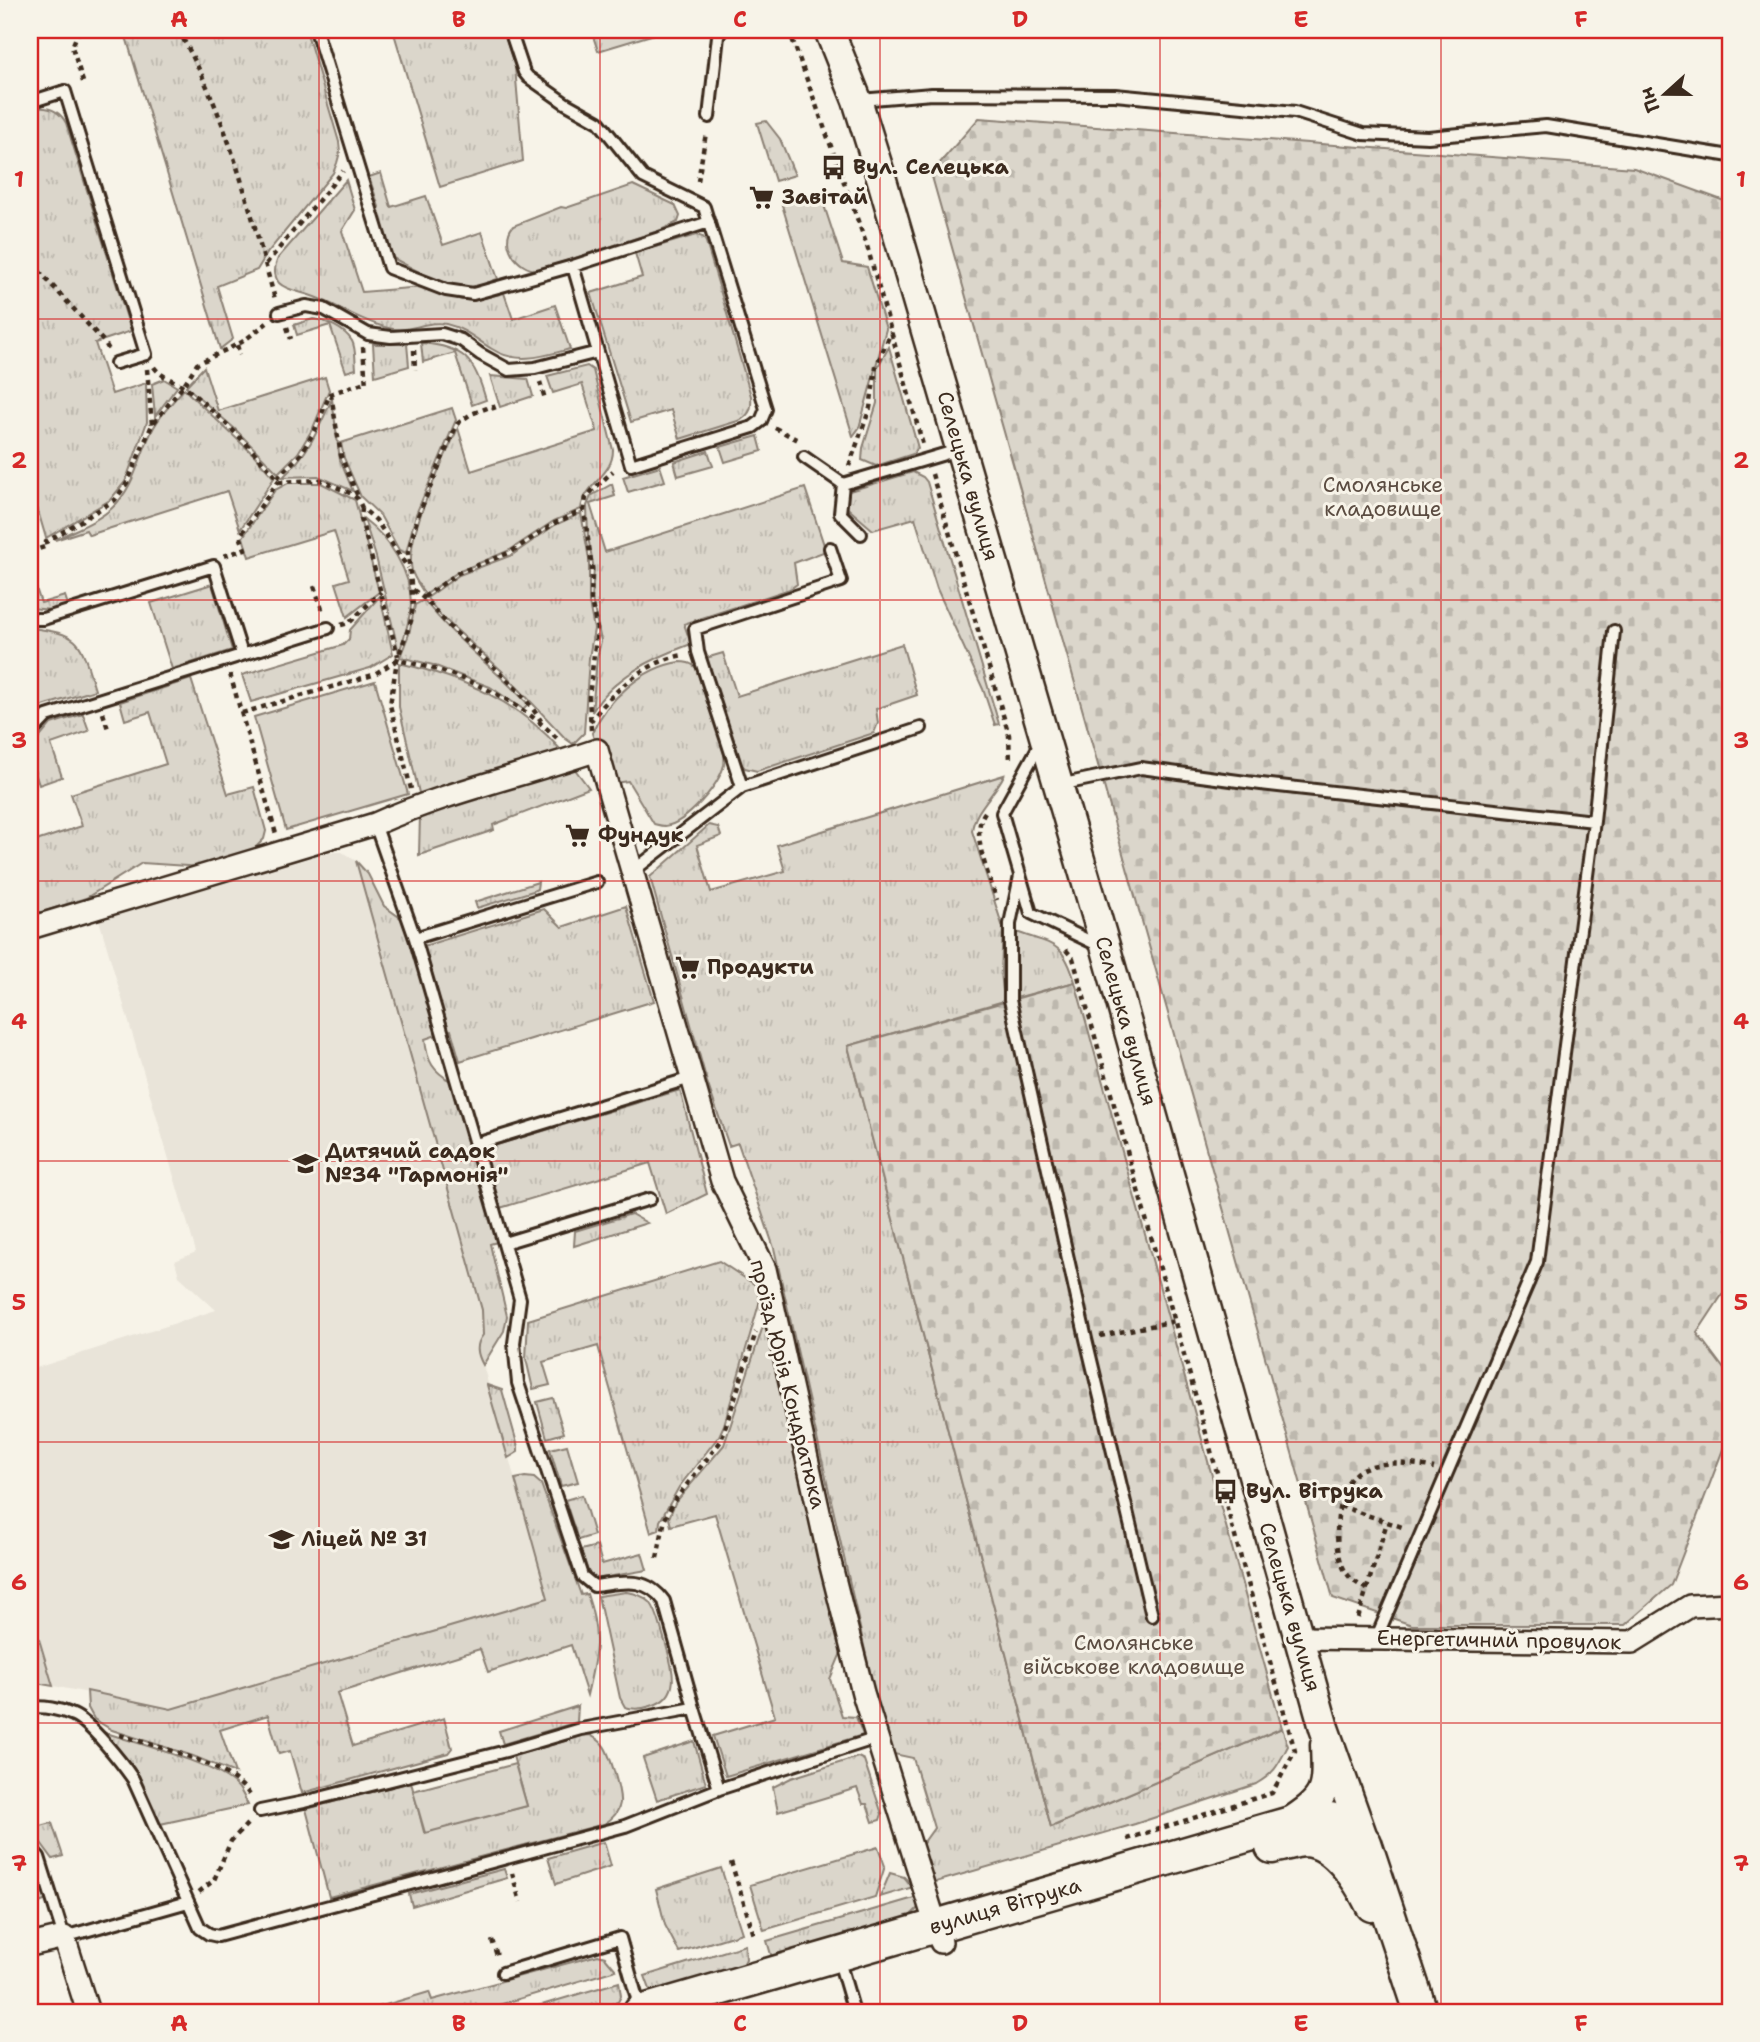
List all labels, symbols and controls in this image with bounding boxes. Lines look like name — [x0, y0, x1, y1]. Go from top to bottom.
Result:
text: A — [170, 4, 188, 34]
text: B — [452, 4, 466, 34]
text: C — [733, 4, 747, 34]
text: D — [1012, 4, 1028, 34]
text: E — [1293, 4, 1309, 34]
text: F — [1574, 4, 1588, 34]
north arrow — [1630, 60, 1700, 130]
text: Пн — [1633, 84, 1666, 116]
bus stop icon: Вул. Селецька — [819, 153, 847, 181]
place label: Вул. Селецька — [853, 153, 1009, 181]
text: 1 — [14, 164, 24, 194]
text: 1 — [1736, 164, 1746, 194]
supermarket icon: Завітай — [748, 183, 776, 211]
place label: Завітай — [782, 183, 868, 211]
street label: Селецька вулиця — [930, 388, 1006, 564]
text: 2 — [11, 445, 27, 475]
text: 2 — [1733, 445, 1749, 475]
park label: Смолянське кладовище — [1323, 471, 1443, 523]
text: 3 — [11, 725, 27, 755]
text: 3 — [1733, 725, 1749, 755]
supermarket icon: Фундук — [564, 821, 592, 849]
place label: Фундук — [598, 821, 684, 849]
street label: Селецька вулиця — [1088, 933, 1164, 1109]
supermarket icon: Продукти — [673, 953, 701, 981]
place label: Продукти — [707, 953, 814, 981]
text: 4 — [11, 1006, 27, 1036]
text: 4 — [1733, 1006, 1749, 1036]
place label: Дитячий садок №34 "Гармонія" — [325, 1137, 509, 1189]
school or university icon: Дитячий садок №34 "Гармонія" — [291, 1149, 319, 1177]
street label: проїзд Юрія Кондратюка — [743, 1256, 833, 1512]
text: 5 — [12, 1287, 26, 1317]
text: 5 — [1734, 1287, 1748, 1317]
bus stop icon: Вул. Вітрука — [1212, 1477, 1240, 1505]
place label: Вул. Вітрука — [1246, 1477, 1383, 1505]
street label: Селецька вулиця — [1252, 1519, 1328, 1695]
school or university icon: Ліцей № 31 — [267, 1525, 295, 1553]
place label: Ліцей № 31 — [301, 1525, 427, 1553]
text: 6 — [11, 1567, 27, 1597]
text: 6 — [1733, 1567, 1749, 1597]
street label: Енергетичний провулок — [1376, 1624, 1622, 1656]
park label: Смолянське військове кладовище — [1023, 1629, 1245, 1681]
text: 7 — [11, 1848, 27, 1878]
text: 7 — [1733, 1848, 1749, 1878]
street label: вулиця Вітрука — [926, 1871, 1084, 1941]
text: A — [170, 2008, 188, 2038]
text: B — [452, 2008, 466, 2038]
text: C — [733, 2008, 747, 2038]
text: D — [1012, 2008, 1028, 2038]
text: E — [1293, 2008, 1309, 2038]
text: F — [1574, 2008, 1588, 2038]

